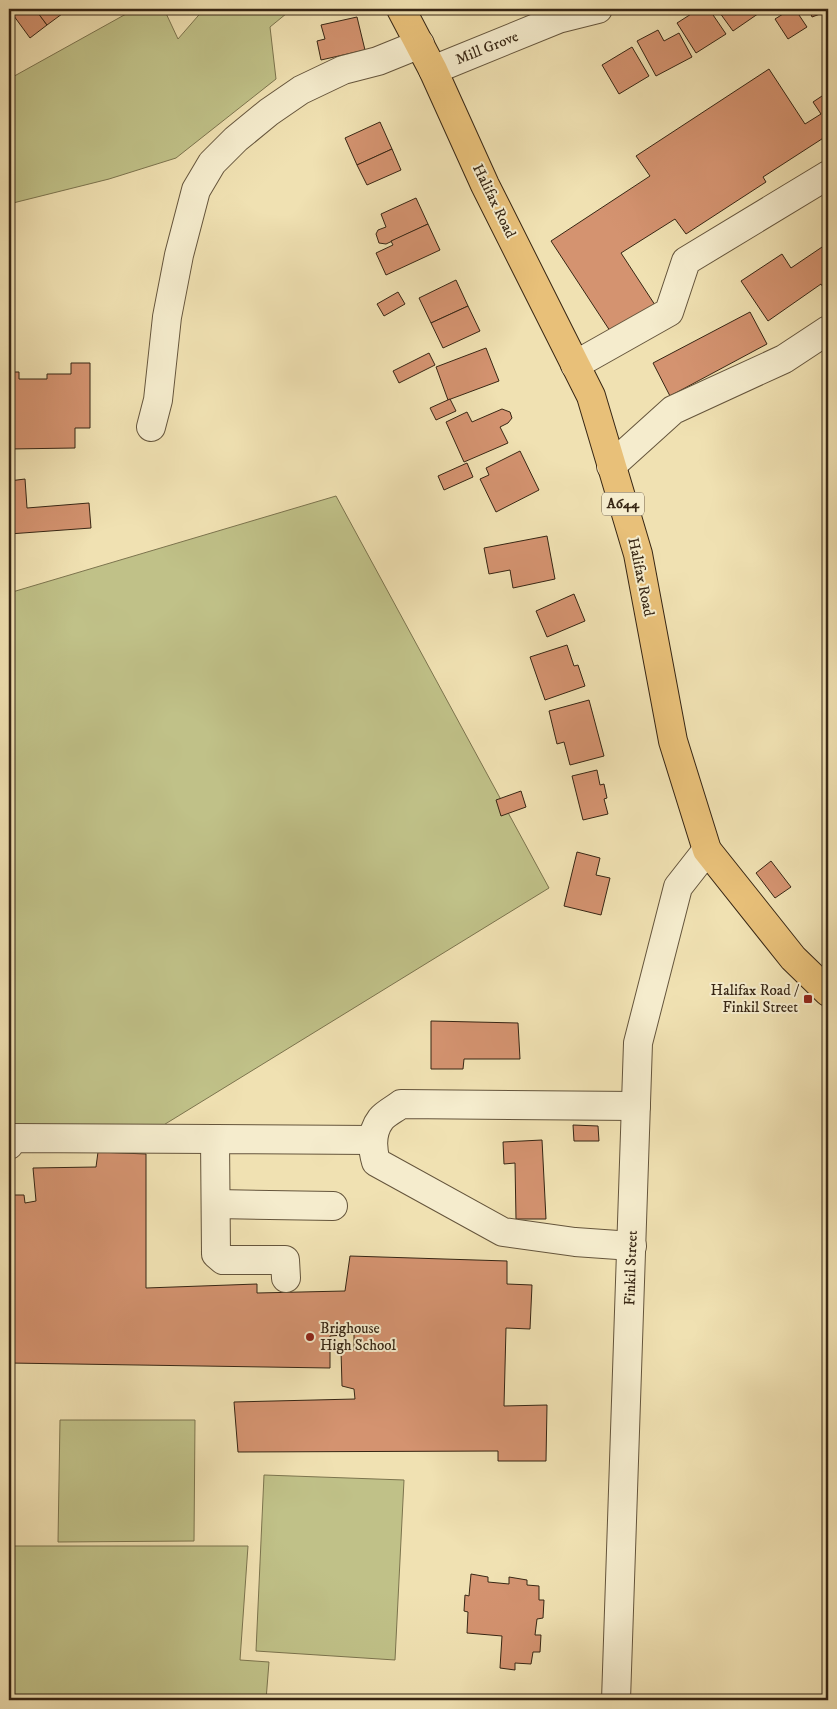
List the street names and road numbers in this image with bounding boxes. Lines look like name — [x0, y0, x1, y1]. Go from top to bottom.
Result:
street label: Mill Grove — [453, 27, 521, 69]
street label: Halifax Road — [468, 161, 520, 242]
road number: A644 — [602, 492, 644, 516]
street label: Halifax Road — [623, 536, 659, 619]
street label: Finkil Street — [620, 1230, 642, 1306]

